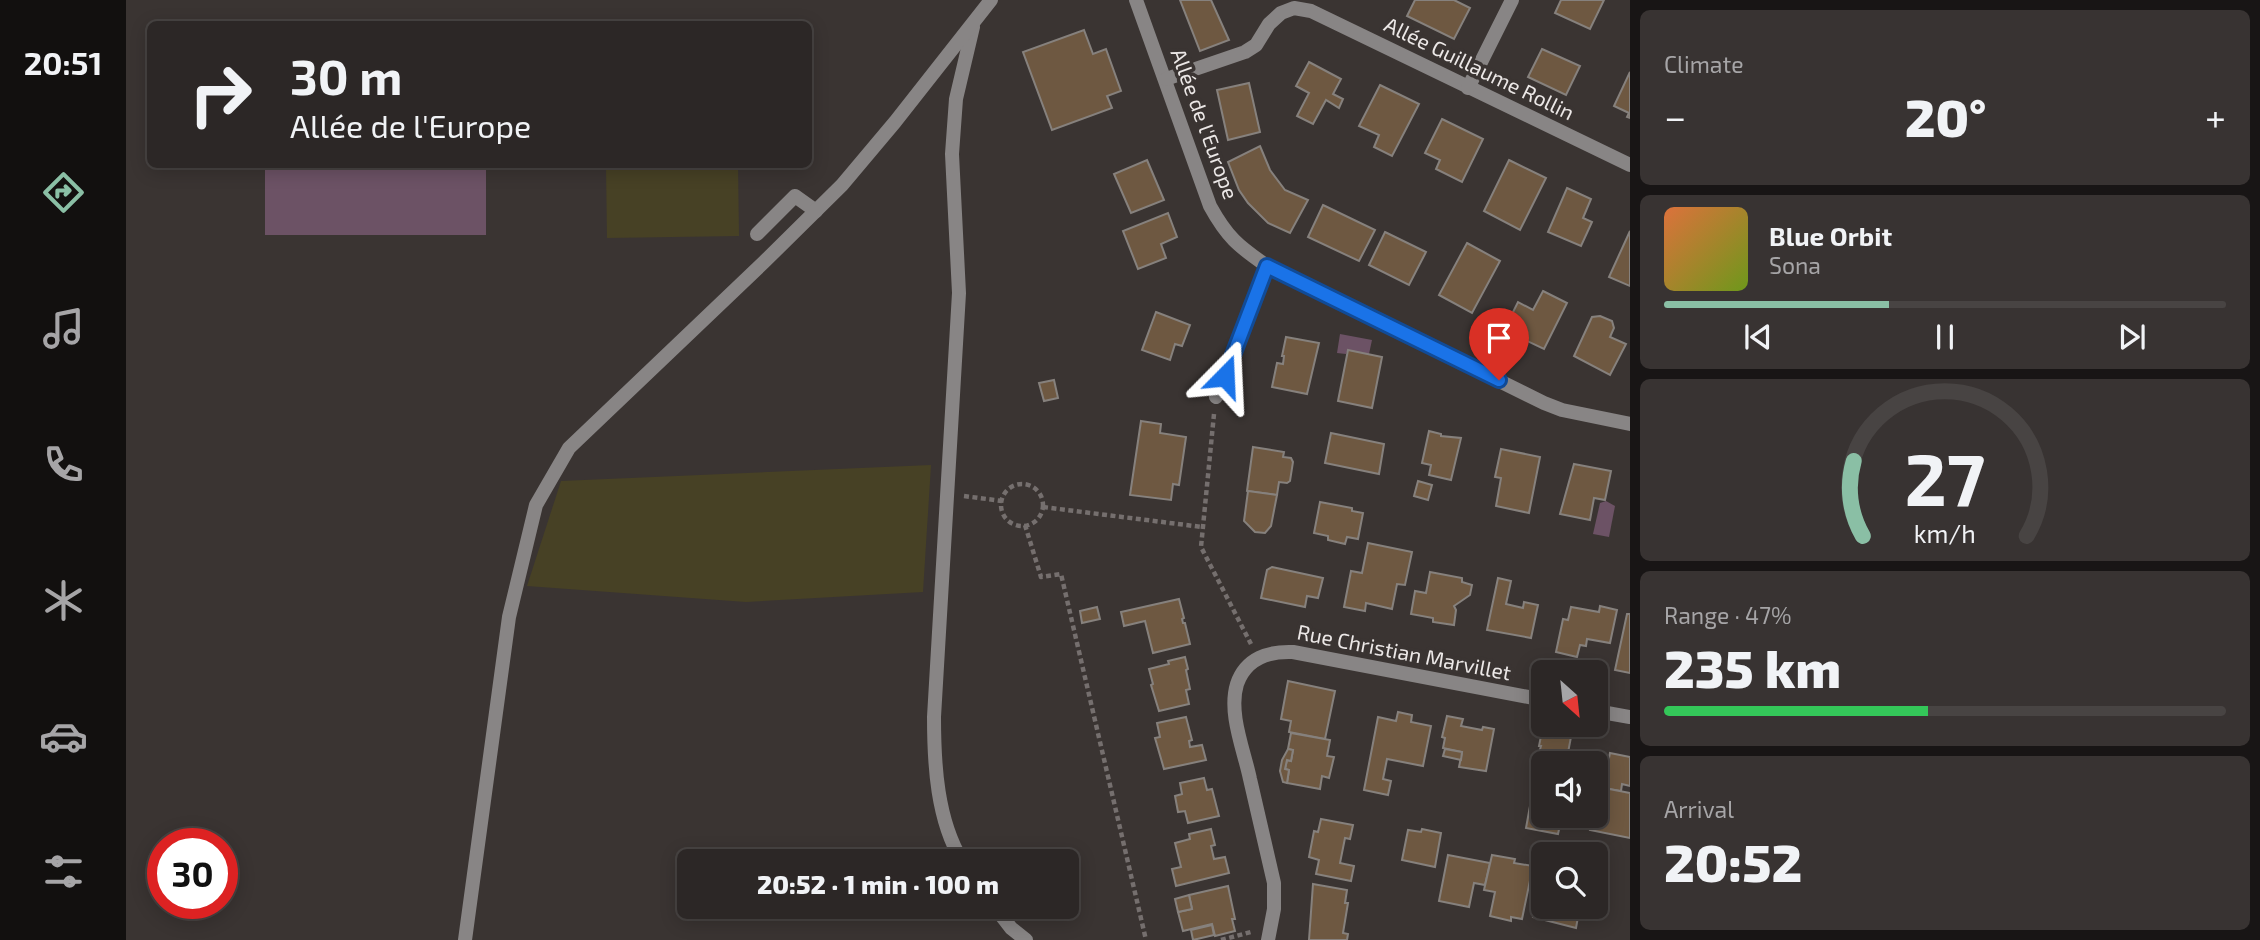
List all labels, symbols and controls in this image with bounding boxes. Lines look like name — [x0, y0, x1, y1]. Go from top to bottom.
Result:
street label: Allée Guillaume Rollin — [1381, 11, 1579, 125]
text: 20:51 — [24, 43, 102, 81]
street label: Allée de l'Europe — [1167, 45, 1244, 202]
text: 30 m — [290, 46, 402, 105]
icon: right — [175, 49, 266, 140]
text: Climate — [1664, 50, 1744, 78]
text: 20° — [1905, 85, 1986, 147]
text: − — [1664, 93, 1686, 139]
text: + — [2205, 93, 2226, 139]
text: Allée de l'Europe — [290, 106, 531, 144]
icon: directions — [39, 168, 88, 217]
text: Blue Orbit — [1769, 220, 1892, 251]
text: Sona — [1769, 251, 1821, 279]
icon: music — [39, 304, 88, 353]
pin — [1469, 308, 1529, 380]
icon: previous — [1739, 318, 1777, 356]
icon: pause — [1926, 318, 1964, 356]
icon: next — [2113, 318, 2151, 356]
icon: arrive — [1480, 319, 1518, 357]
position arrow — [1188, 339, 1262, 413]
text: 27 — [1905, 433, 1985, 521]
icon: phone — [39, 440, 88, 489]
text: km/h — [1914, 518, 1976, 548]
icon: climate — [39, 576, 88, 625]
text: Range · 47% — [1664, 601, 1791, 629]
street label: Rue Christian Marvillet — [1295, 619, 1513, 685]
text: 235 km — [1664, 636, 1841, 698]
north arrow — [1531, 660, 1608, 737]
map controls — [1531, 660, 1608, 919]
icon: car — [39, 712, 88, 761]
button: sound — [1531, 751, 1608, 828]
text: Arrival — [1664, 795, 1734, 823]
speed limit sign: 30 — [147, 828, 238, 919]
text: 20:52 — [1664, 830, 1802, 892]
button: search — [1531, 842, 1608, 919]
icon: filters — [39, 847, 88, 896]
text: 20:52 · 1 min · 100 m — [757, 868, 999, 899]

